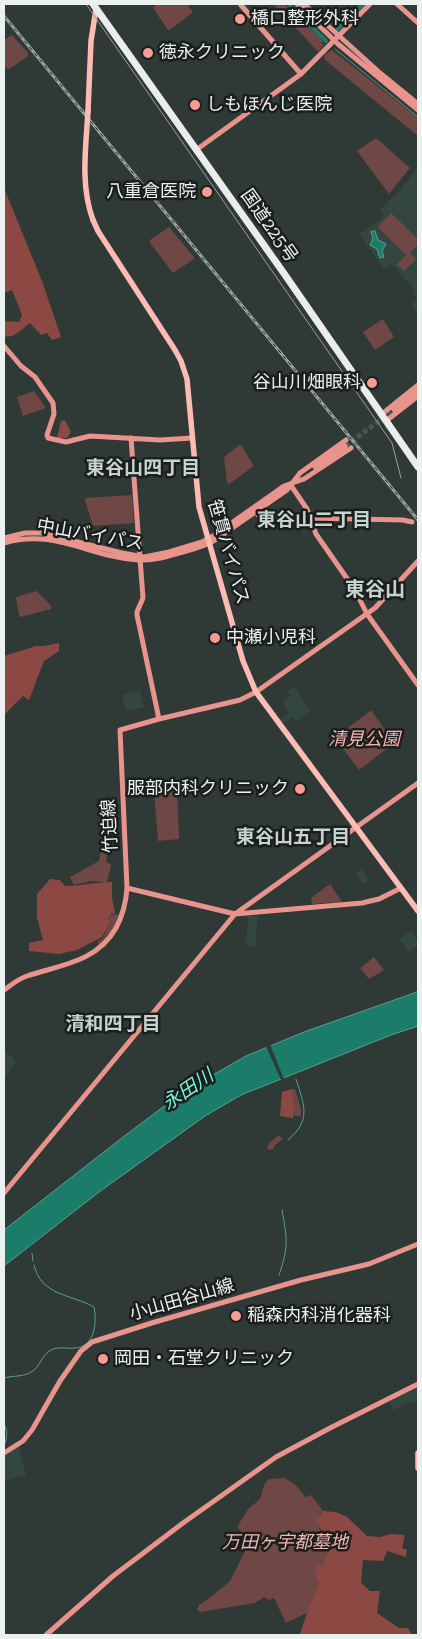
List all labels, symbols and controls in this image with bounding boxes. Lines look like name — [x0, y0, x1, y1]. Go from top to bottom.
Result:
place label: 橋口整形外科 — [251, 8, 359, 30]
marker: 橋口整形外科 — [233, 12, 247, 26]
place label: 徳永クリニック — [159, 42, 285, 64]
marker: 徳永クリニック — [141, 46, 155, 60]
place label: しもほんじ医院 — [206, 94, 332, 116]
marker: しもほんじ医院 — [188, 98, 202, 112]
place label: 八重倉医院 — [106, 181, 196, 203]
marker: 八重倉医院 — [200, 185, 214, 199]
street label: 国道225号 — [236, 185, 302, 267]
place label: 谷山川畑眼科 — [253, 372, 361, 394]
marker: 谷山川畑眼科 — [365, 376, 379, 390]
district label: 東谷山四丁目 — [86, 457, 200, 479]
street label: 笹貫バイパス — [203, 497, 253, 607]
district label: 東谷山二丁目 — [257, 509, 371, 531]
street label: 中山バイパス — [35, 515, 145, 555]
district label: 東谷山 — [345, 578, 405, 602]
place label: 中瀬小児科 — [226, 627, 316, 649]
marker: 中瀬小児科 — [208, 631, 222, 645]
park label: 清見公園 — [328, 729, 400, 751]
place label: 服部内科クリニック — [127, 778, 289, 800]
marker: 服部内科クリニック — [293, 782, 307, 796]
street label: 竹迫線 — [98, 798, 122, 854]
district label: 東谷山五丁目 — [236, 826, 350, 848]
district label: 清和四丁目 — [66, 1013, 160, 1035]
water label: 永田川 — [158, 1065, 218, 1115]
street label: 小山田谷山線 — [127, 1275, 237, 1325]
place label: 稲森内科消化器科 — [247, 1305, 391, 1327]
marker: 稲森内科消化器科 — [229, 1309, 243, 1323]
place label: 岡田・石堂クリニック — [114, 1348, 294, 1370]
marker: 岡田・石堂クリニック — [96, 1352, 110, 1366]
park label: 万田ヶ宇都墓地 — [222, 1532, 348, 1554]

